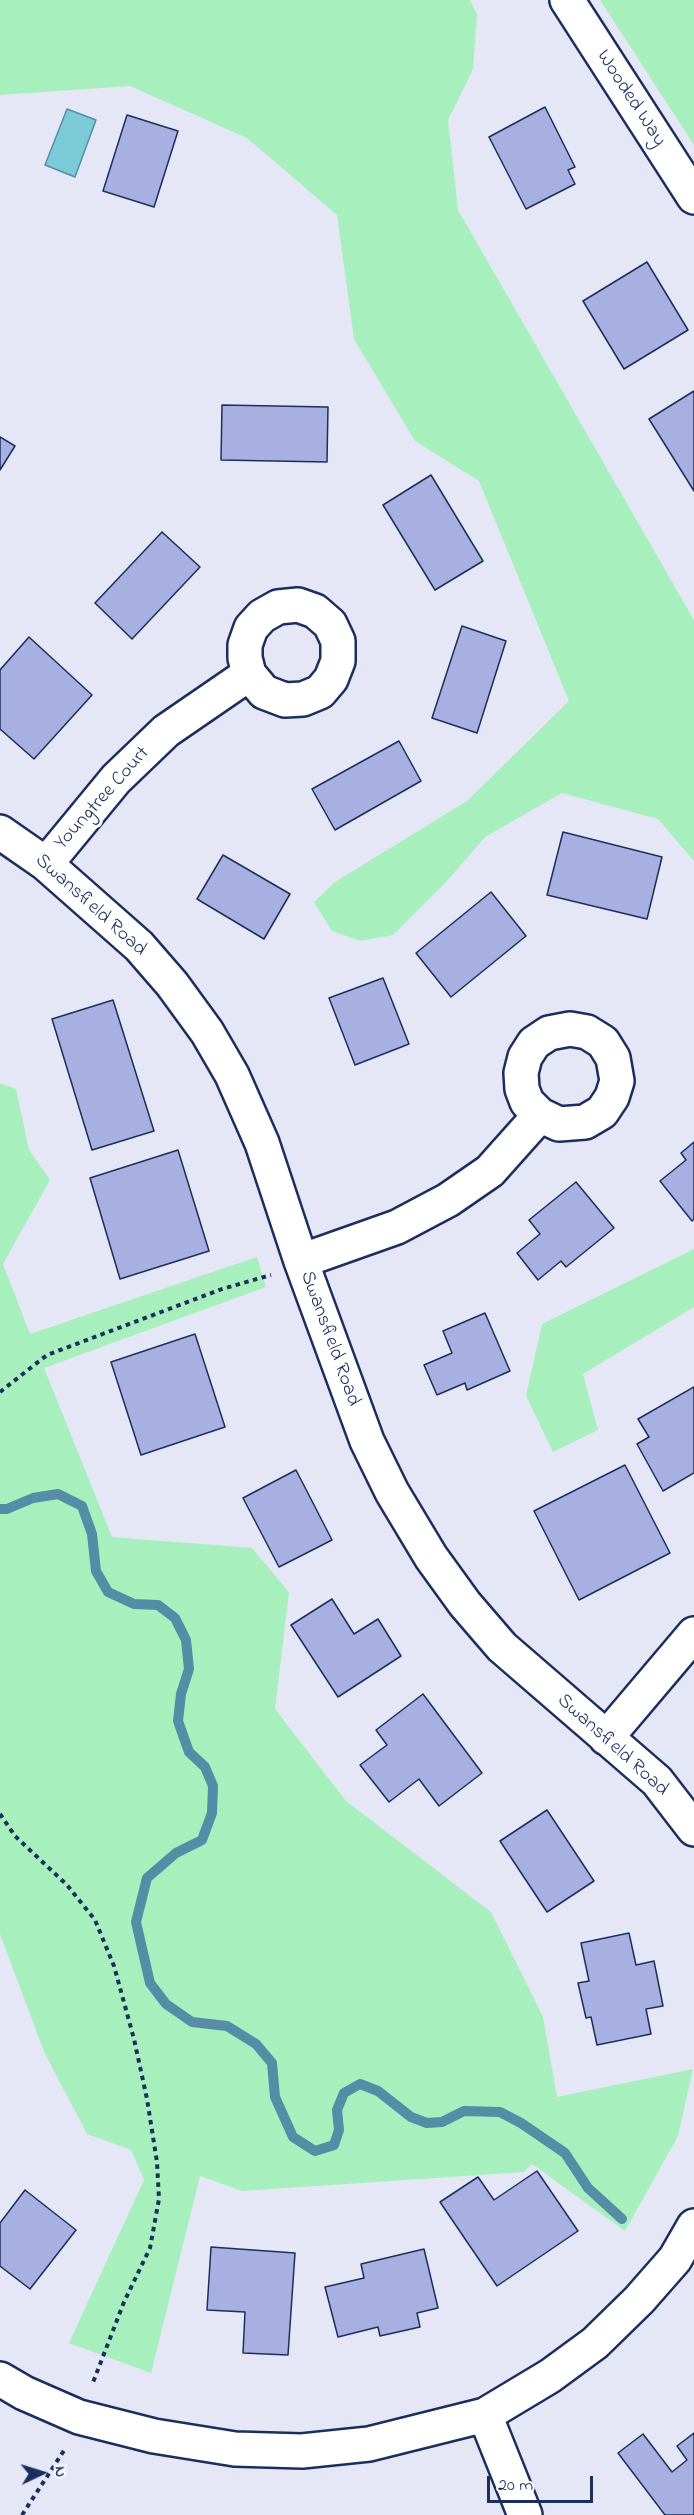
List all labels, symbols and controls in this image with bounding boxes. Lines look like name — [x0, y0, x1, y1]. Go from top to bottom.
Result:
street label: Wooded Way — [590, 46, 670, 152]
street label: Youngtree Court — [50, 742, 156, 856]
street label: Swansfield Road — [29, 850, 151, 962]
street label: Swansfield Road — [293, 1268, 365, 1410]
street label: Swansfield Road — [551, 1690, 673, 1802]
north arrow — [12, 2443, 72, 2503]
scale bar — [490, 2464, 596, 2502]
text: N — [48, 2466, 72, 2478]
text: 20 m — [498, 2473, 533, 2499]

